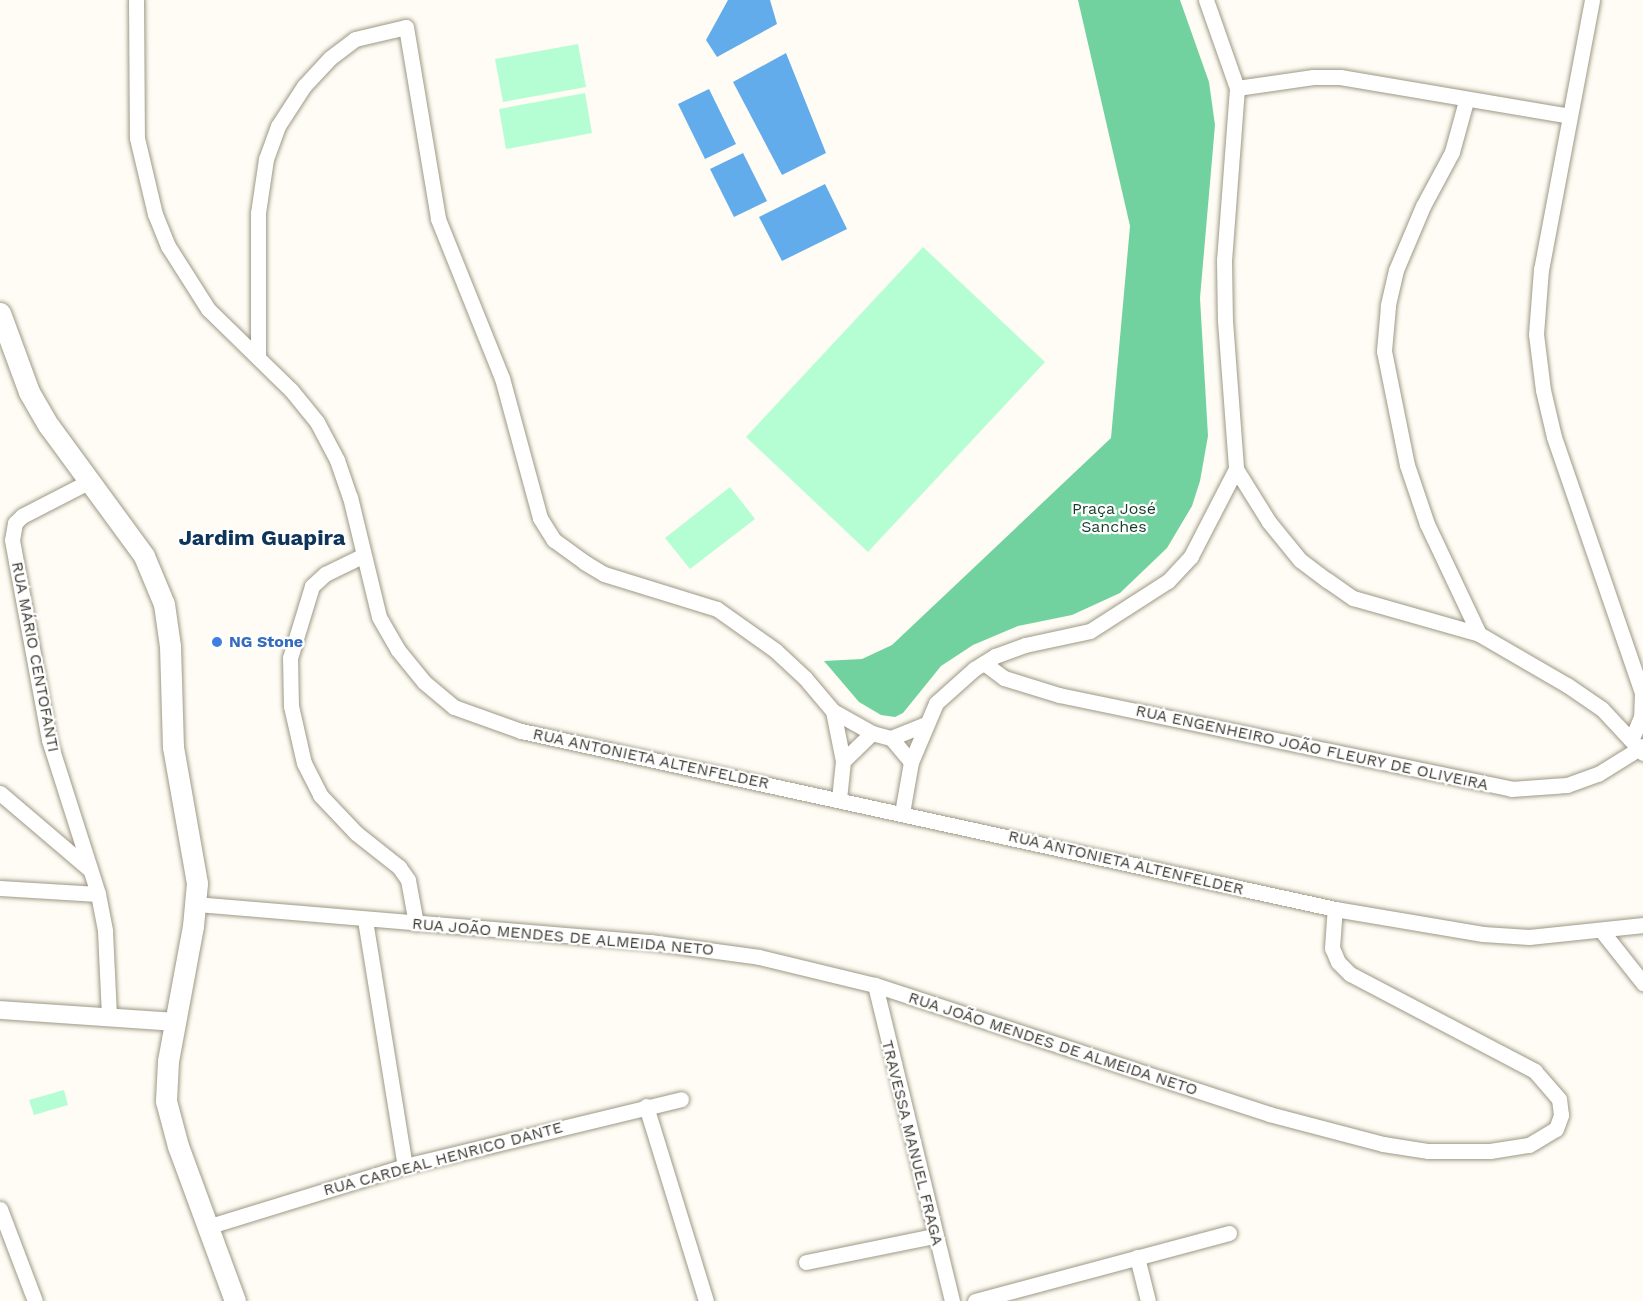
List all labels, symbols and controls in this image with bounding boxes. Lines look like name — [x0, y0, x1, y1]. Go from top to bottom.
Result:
park label: Praça José Sanches — [1072, 499, 1156, 537]
district label: Jardim Guapira — [178, 525, 346, 551]
street label: RUA MÁRIO CENTOFANTI — [7, 560, 63, 754]
place label: NG Stone — [229, 632, 303, 652]
marker: NG Stone — [210, 635, 224, 649]
street label: RUA ENGENHEIRO JOÃO FLEURY DE OLIVEIRA — [1133, 701, 1491, 795]
street label: RUA ANTONIETA ALTENFELDER — [530, 724, 772, 794]
street label: RUA ANTONIETA ALTENFELDER — [1005, 826, 1247, 900]
street label: RUA JOÃO MENDES DE ALMEIDA NETO — [410, 914, 716, 960]
street label: RUA JOÃO MENDES DE ALMEIDA NETO — [905, 988, 1201, 1100]
street label: TRAVESSA MANUEL FRAGA — [877, 1038, 947, 1248]
street label: RUA CARDEAL HENRICO DANTE — [321, 1118, 565, 1200]

